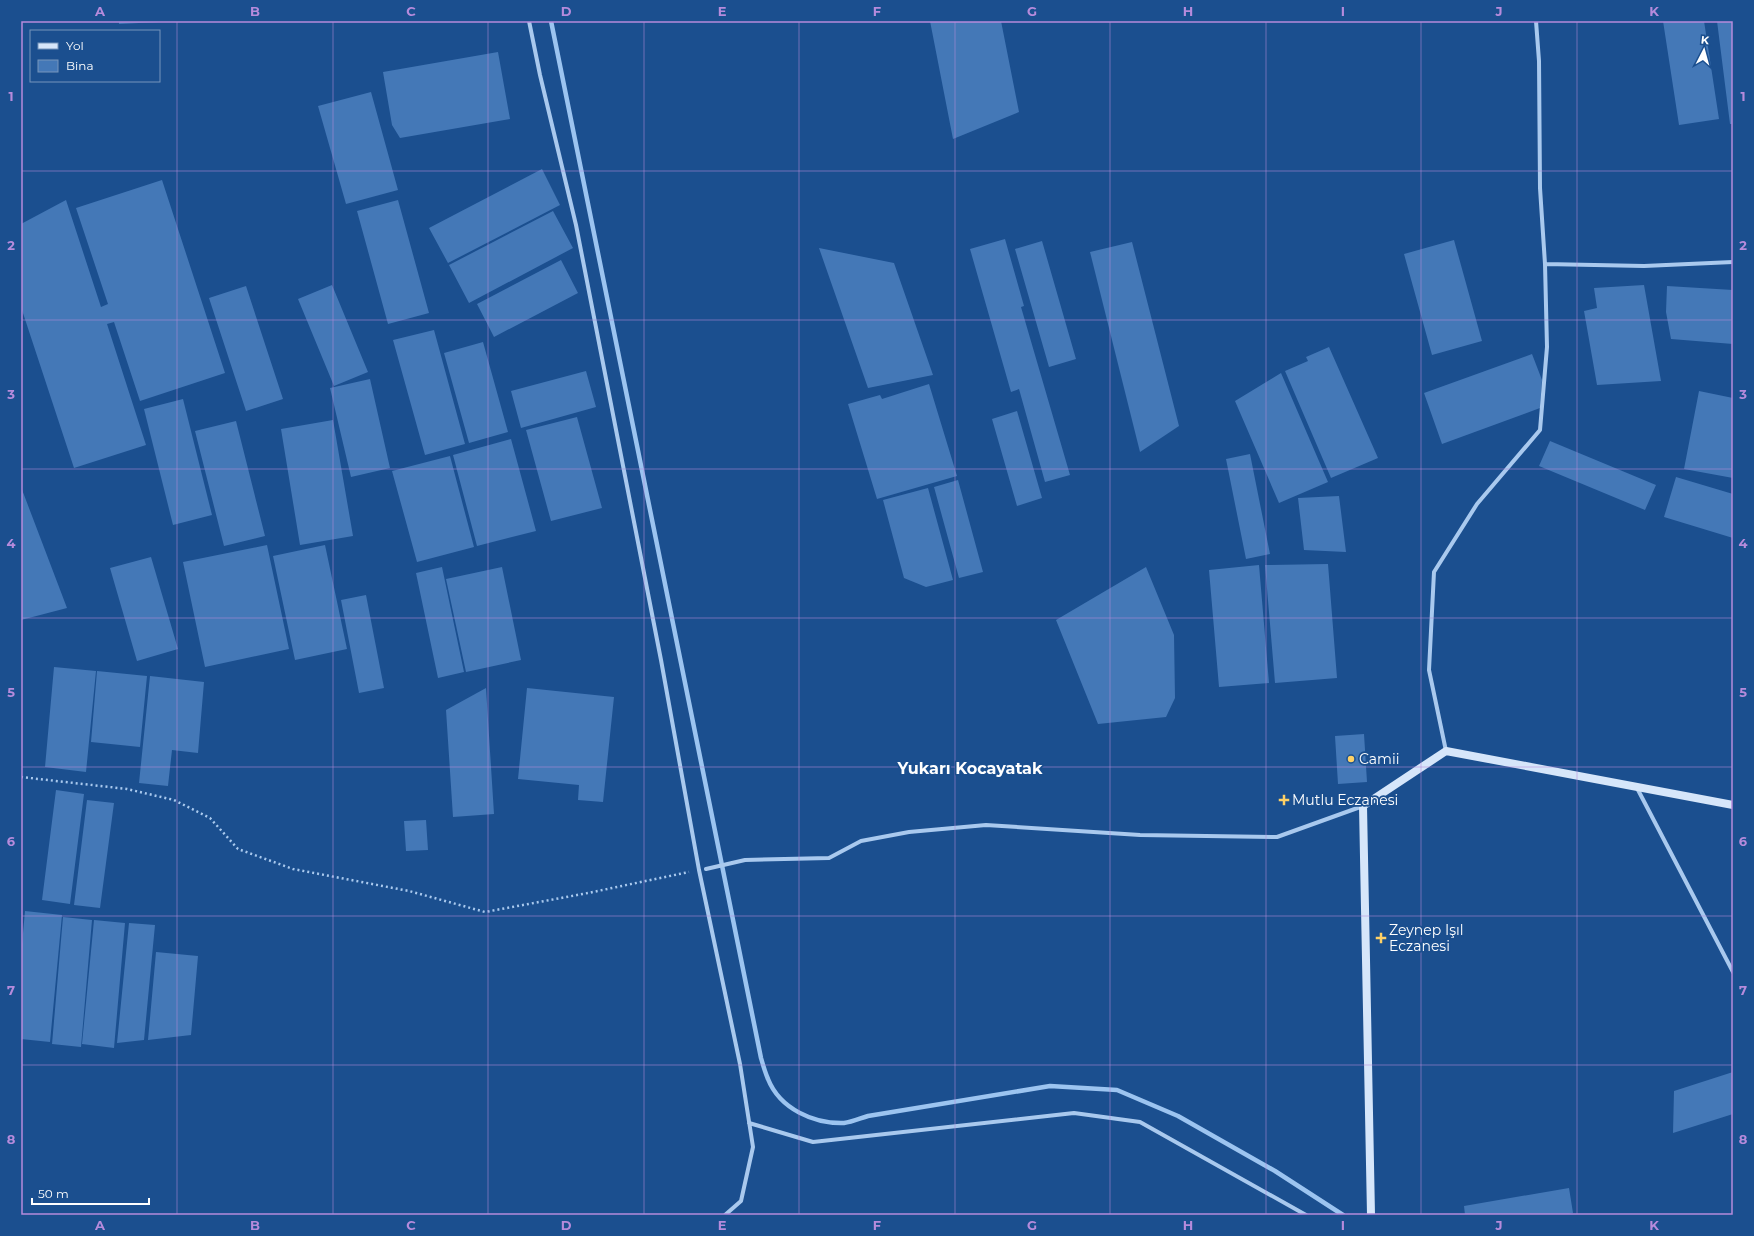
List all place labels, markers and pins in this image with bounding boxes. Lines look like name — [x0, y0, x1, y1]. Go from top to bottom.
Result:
place label: Camii — [1359, 750, 1399, 768]
marker: Camii — [1346, 754, 1356, 764]
place label: Mutlu Eczanesi — [1292, 791, 1398, 809]
marker: Mutlu Eczanesi — [1279, 795, 1289, 805]
place label: Zeynep Işıl Eczanesi — [1389, 921, 1464, 955]
marker: Zeynep Işıl Eczanesi — [1376, 933, 1386, 943]

